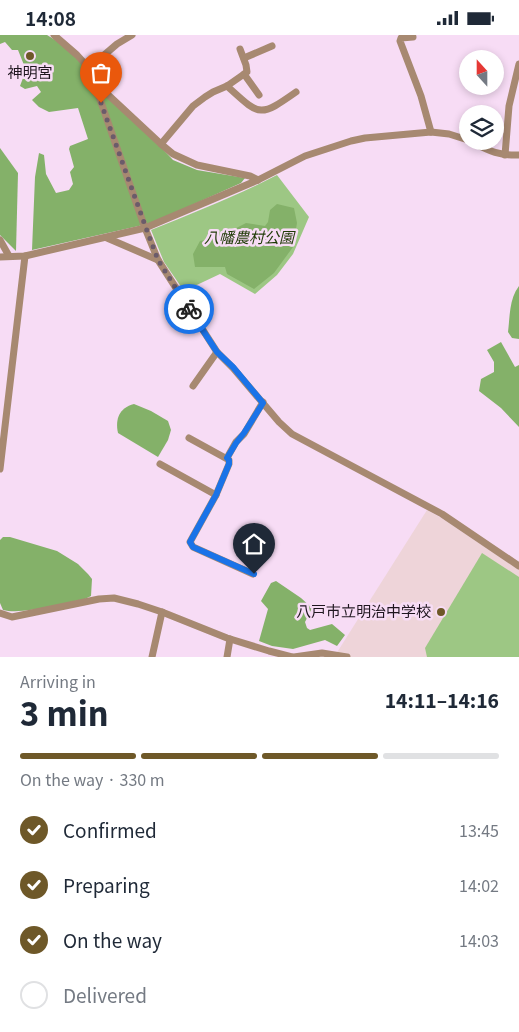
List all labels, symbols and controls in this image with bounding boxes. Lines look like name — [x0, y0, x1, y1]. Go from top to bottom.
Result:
text: 14:08 — [25, 4, 76, 31]
marker: 神明宮 — [24, 50, 36, 62]
north arrow — [459, 50, 504, 95]
map controls — [459, 50, 504, 150]
pin — [80, 52, 122, 103]
icon: bag — [87, 59, 115, 87]
place label: 神明宮 — [7, 61, 53, 82]
button: layers — [459, 105, 504, 150]
park label: 八幡農村公園 — [204, 226, 296, 247]
courier — [164, 284, 214, 334]
icon: bike — [175, 295, 203, 323]
pin — [233, 523, 275, 574]
icon: home — [240, 530, 268, 558]
place label: 八戸市立明治中学校 — [296, 600, 431, 621]
marker: 八戸市立明治中学校 — [435, 606, 447, 618]
text: Arriving in — [20, 669, 96, 693]
text: 14:11–14:16 — [385, 686, 499, 713]
text: 3 min — [20, 689, 108, 735]
text: On the way · 330 m — [20, 767, 165, 791]
icon: check — [20, 816, 48, 844]
text: Confirmed — [63, 816, 157, 843]
text: 13:45 — [459, 818, 499, 842]
icon: check — [20, 871, 48, 899]
text: Preparing — [63, 871, 150, 898]
text: 14:02 — [459, 873, 499, 897]
icon: check — [20, 926, 48, 954]
text: On the way — [63, 926, 162, 953]
text: 14:03 — [459, 928, 499, 952]
text: Delivered — [63, 981, 147, 1008]

